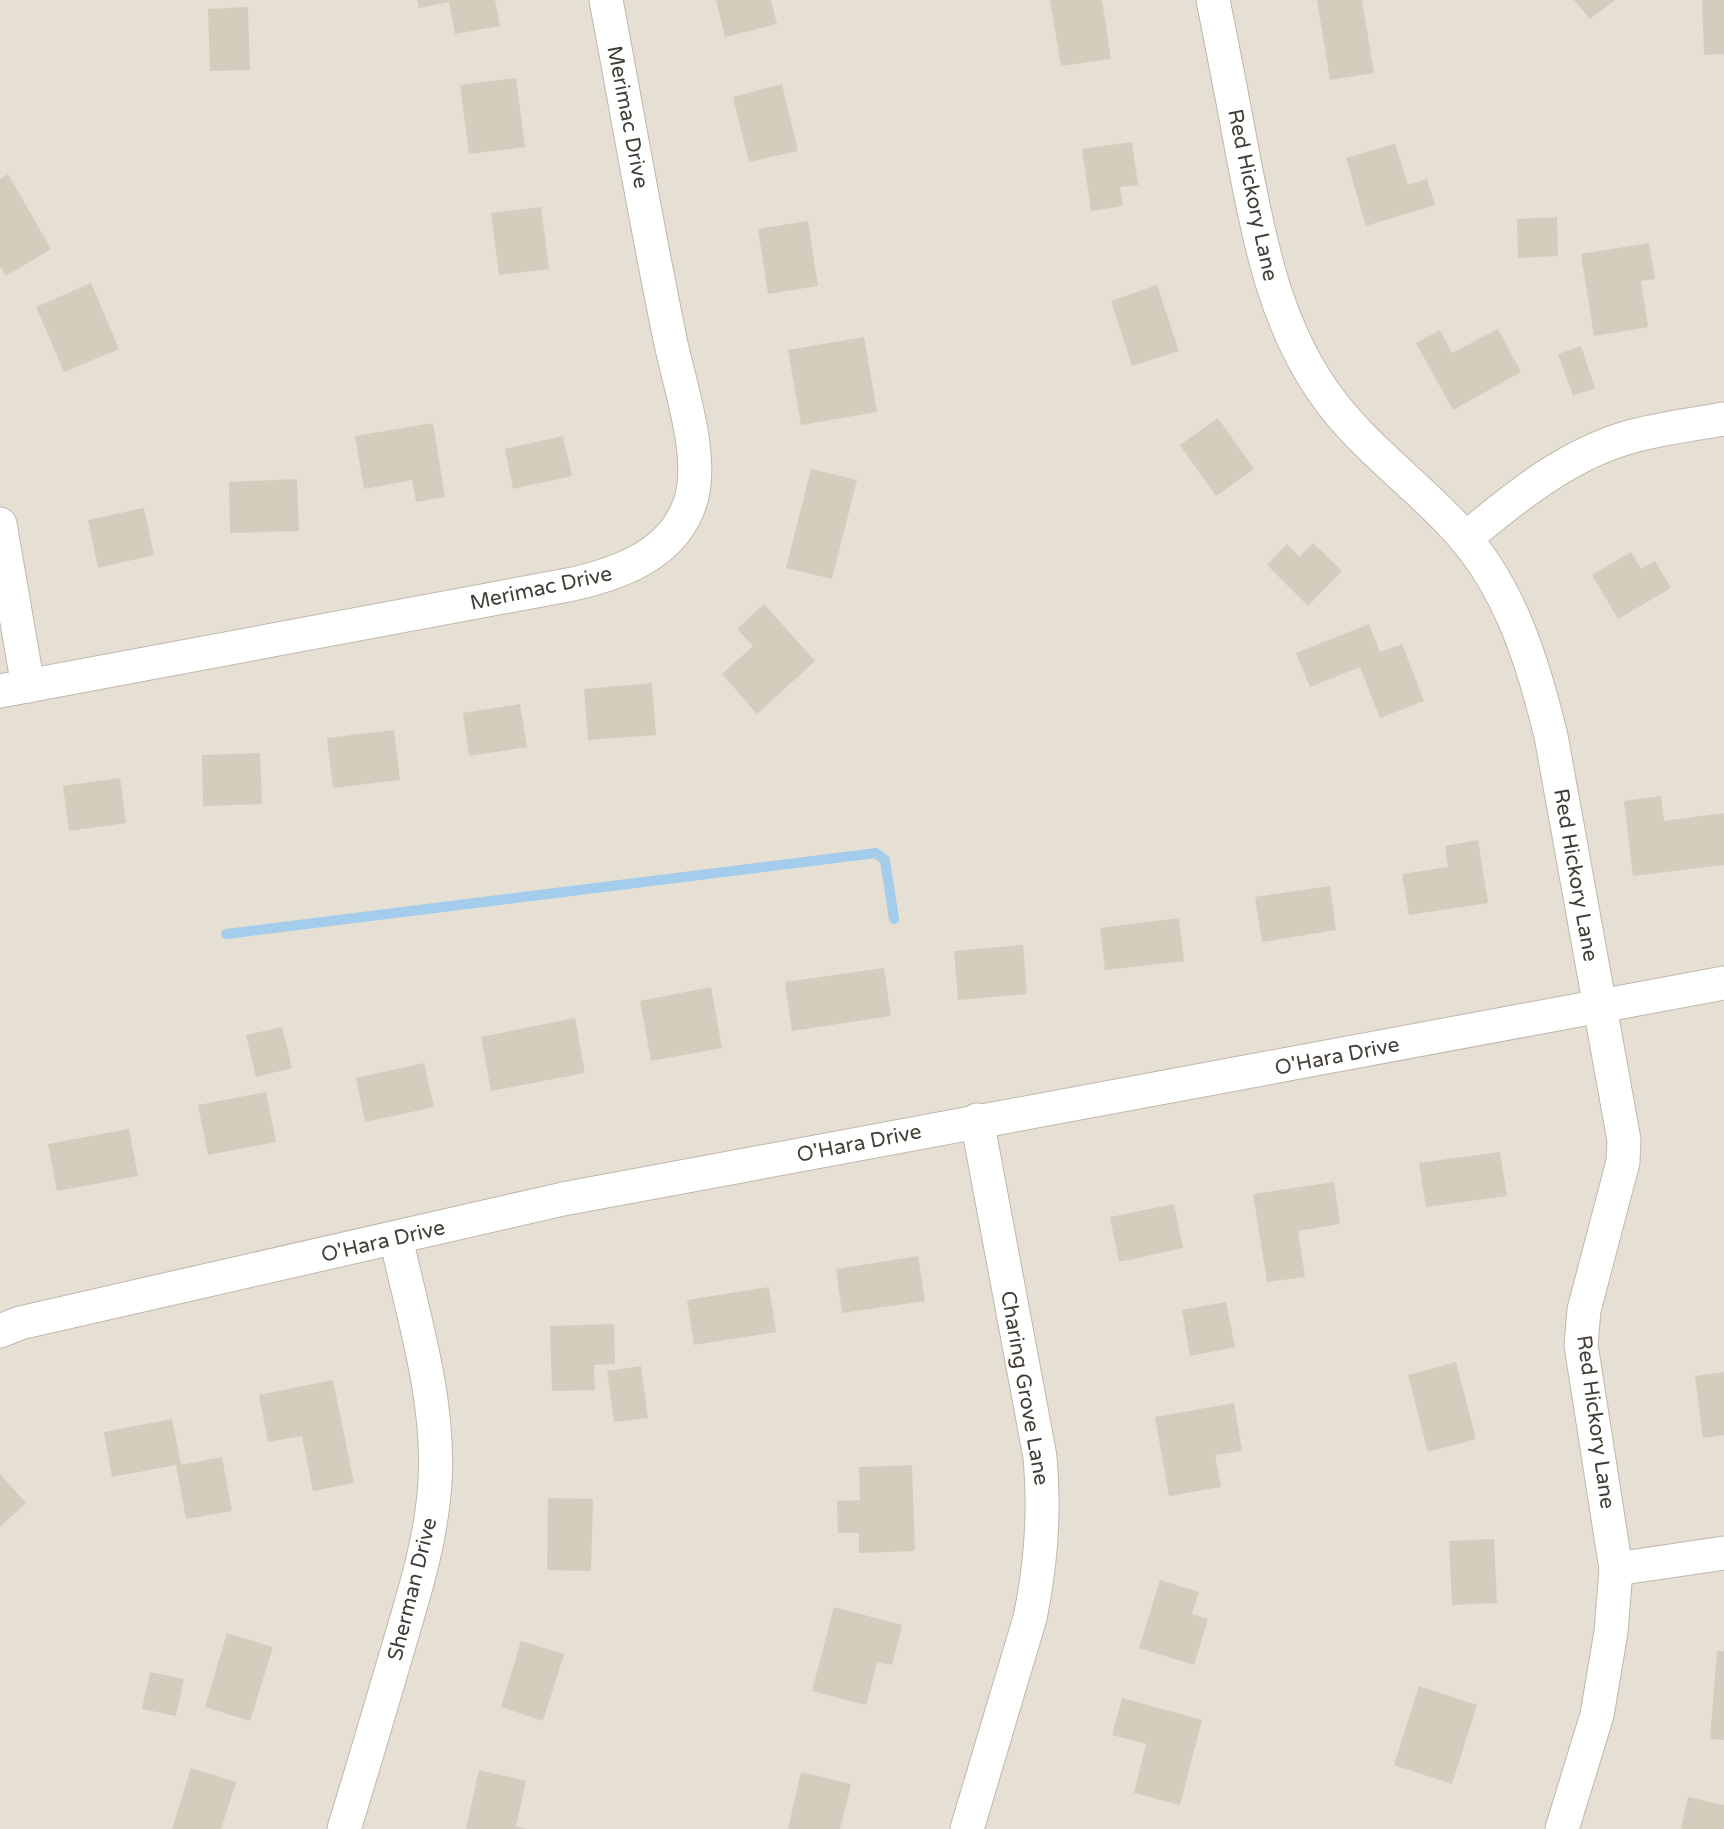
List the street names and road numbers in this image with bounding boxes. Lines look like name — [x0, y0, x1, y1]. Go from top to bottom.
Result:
street label: Merimac Drive — [601, 44, 654, 191]
street label: Red Hickory Lane — [1222, 107, 1283, 283]
street label: Merimac Drive — [468, 561, 615, 616]
street label: Red Hickory Lane — [1548, 787, 1603, 964]
street label: O'Hara Drive — [1273, 1032, 1402, 1081]
street label: O'Hara Drive — [795, 1119, 924, 1168]
street label: O'Hara Drive — [319, 1215, 448, 1268]
street label: Charing Grove Lane — [995, 1289, 1054, 1487]
street label: Red Hickory Lane — [1571, 1334, 1620, 1511]
street label: Sherman Drive — [383, 1515, 442, 1663]

